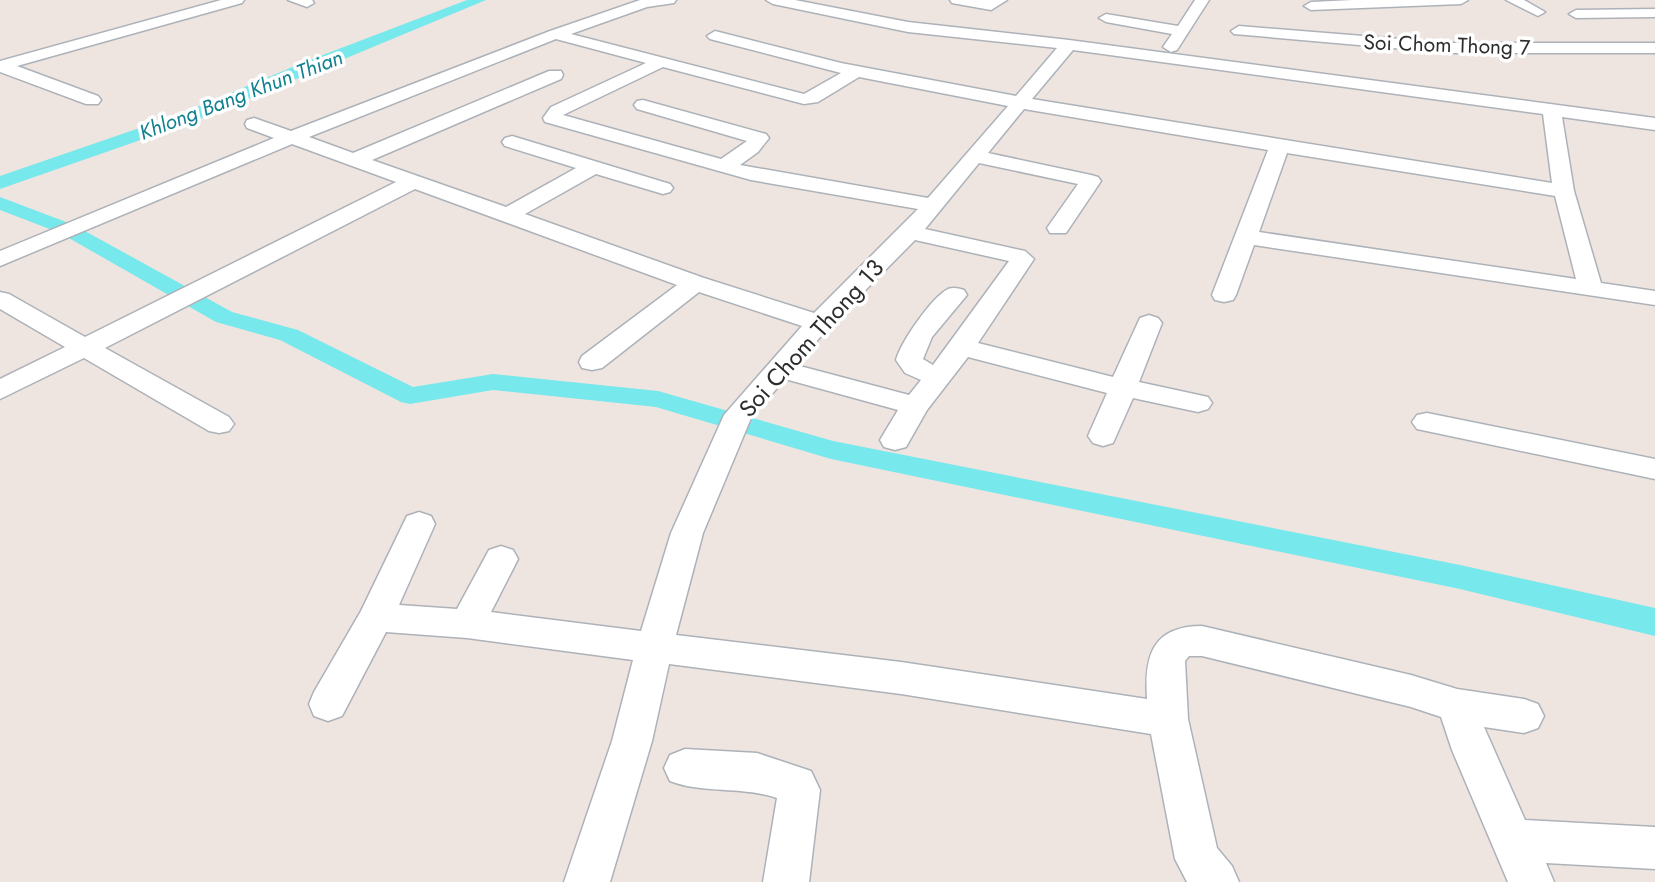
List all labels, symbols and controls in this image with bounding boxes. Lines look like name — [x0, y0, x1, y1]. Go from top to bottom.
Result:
street label: Soi Chom Thong 7 — [1363, 27, 1531, 63]
water label: Khlong Bang Khun Thian — [135, 42, 347, 148]
street label: Soi Chom Thong 13 — [730, 251, 892, 425]

